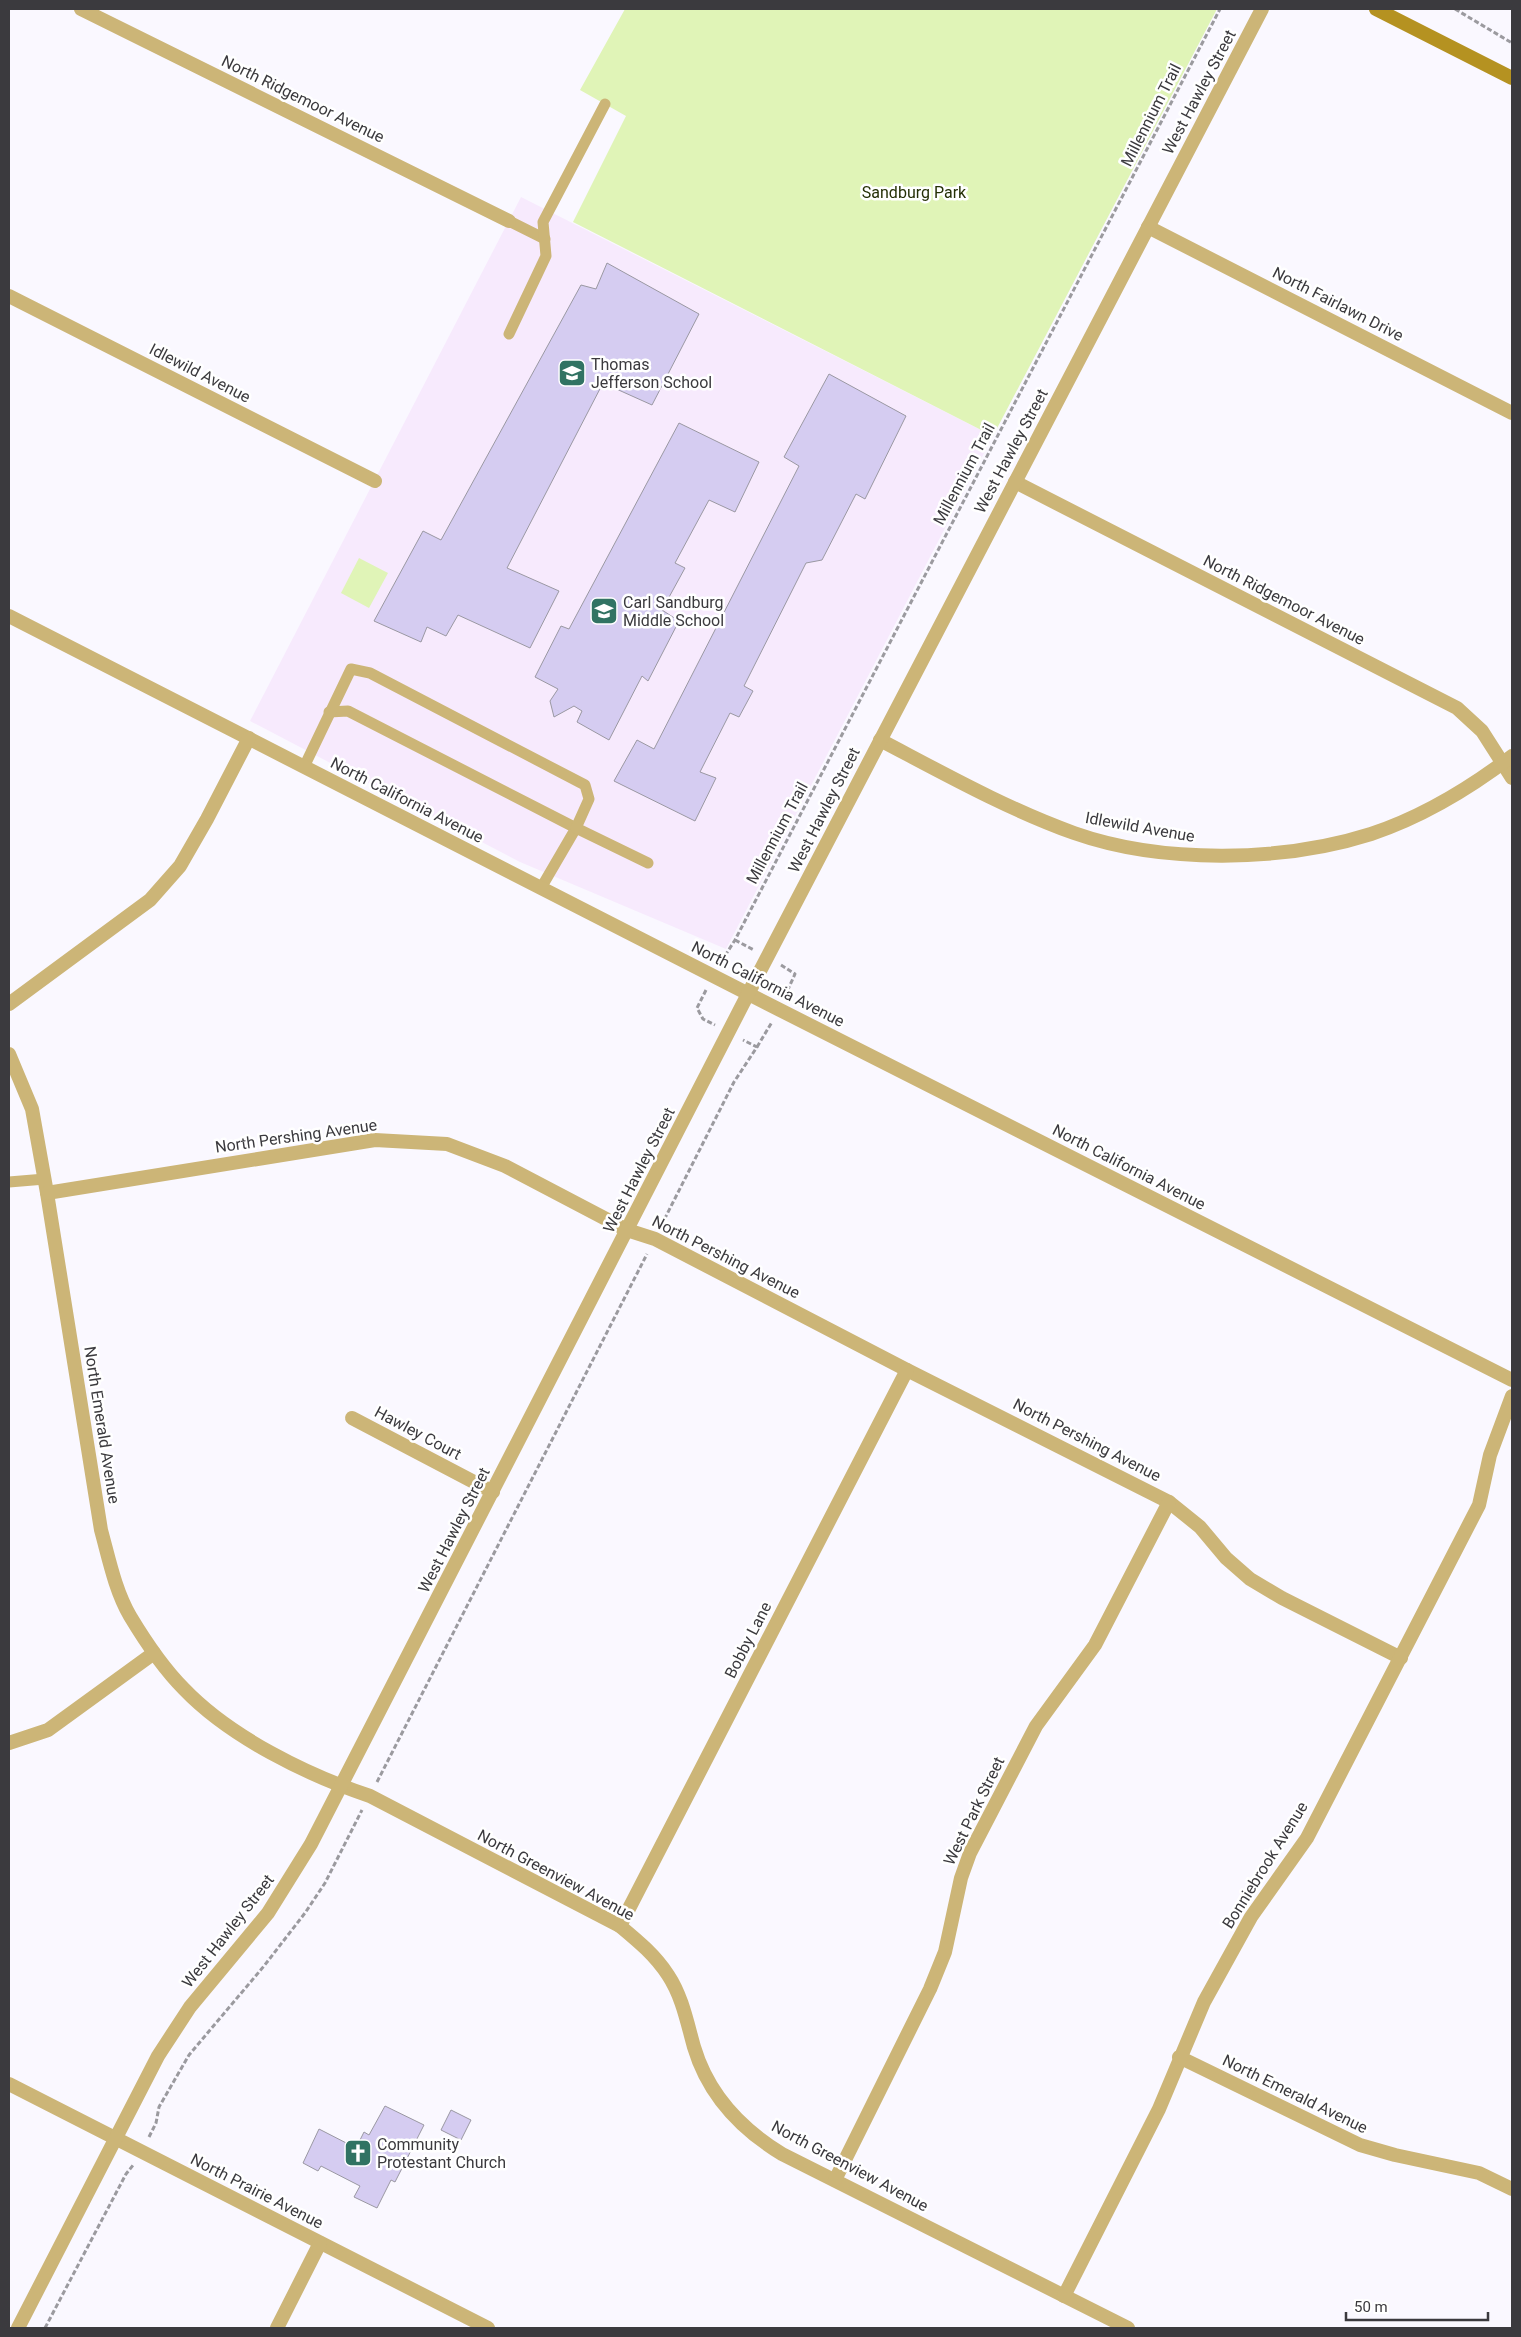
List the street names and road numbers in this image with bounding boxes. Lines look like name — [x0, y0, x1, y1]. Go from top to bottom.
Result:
street label: West Hawley Street — [1158, 27, 1240, 157]
street label: North Ridgemoor Avenue — [219, 51, 387, 147]
street label: Millennium Trail — [1117, 60, 1185, 170]
street label: North Fairlawn Drive — [1269, 263, 1407, 345]
street label: Idlewild Avenue — [146, 339, 254, 407]
street label: West Hawley Street — [970, 386, 1052, 516]
street label: Millennium Trail — [929, 420, 999, 528]
street label: North Ridgemoor Avenue — [1200, 551, 1368, 649]
street label: West Hawley Street — [784, 744, 864, 876]
street label: North California Avenue — [327, 753, 487, 847]
street label: Millennium Trail — [742, 779, 812, 887]
street label: Idlewild Avenue — [1084, 808, 1196, 846]
street label: North California Avenue — [688, 937, 848, 1031]
street label: West Hawley Street — [599, 1104, 679, 1236]
street label: North Pershing Avenue — [214, 1115, 378, 1157]
street label: North California Avenue — [1049, 1120, 1209, 1214]
street label: North Pershing Avenue — [649, 1211, 803, 1303]
street label: North Emerald Avenue — [80, 1345, 124, 1505]
street label: North Pershing Avenue — [1010, 1394, 1164, 1486]
street label: Hawley Court — [371, 1402, 465, 1464]
street label: West Hawley Street — [414, 1464, 494, 1596]
street label: Bobby Lane — [721, 1599, 775, 1681]
street label: West Park Street — [940, 1754, 1008, 1868]
street label: Bonniebrook Avenue — [1218, 1798, 1312, 1932]
street label: North Greenview Avenue — [474, 1826, 638, 1924]
street label: West Hawley Street — [178, 1871, 278, 1991]
street label: North Emerald Avenue — [1219, 2051, 1371, 2137]
street label: North Greenview Avenue — [768, 2117, 932, 2215]
street label: North Prairie Avenue — [188, 2149, 326, 2233]

